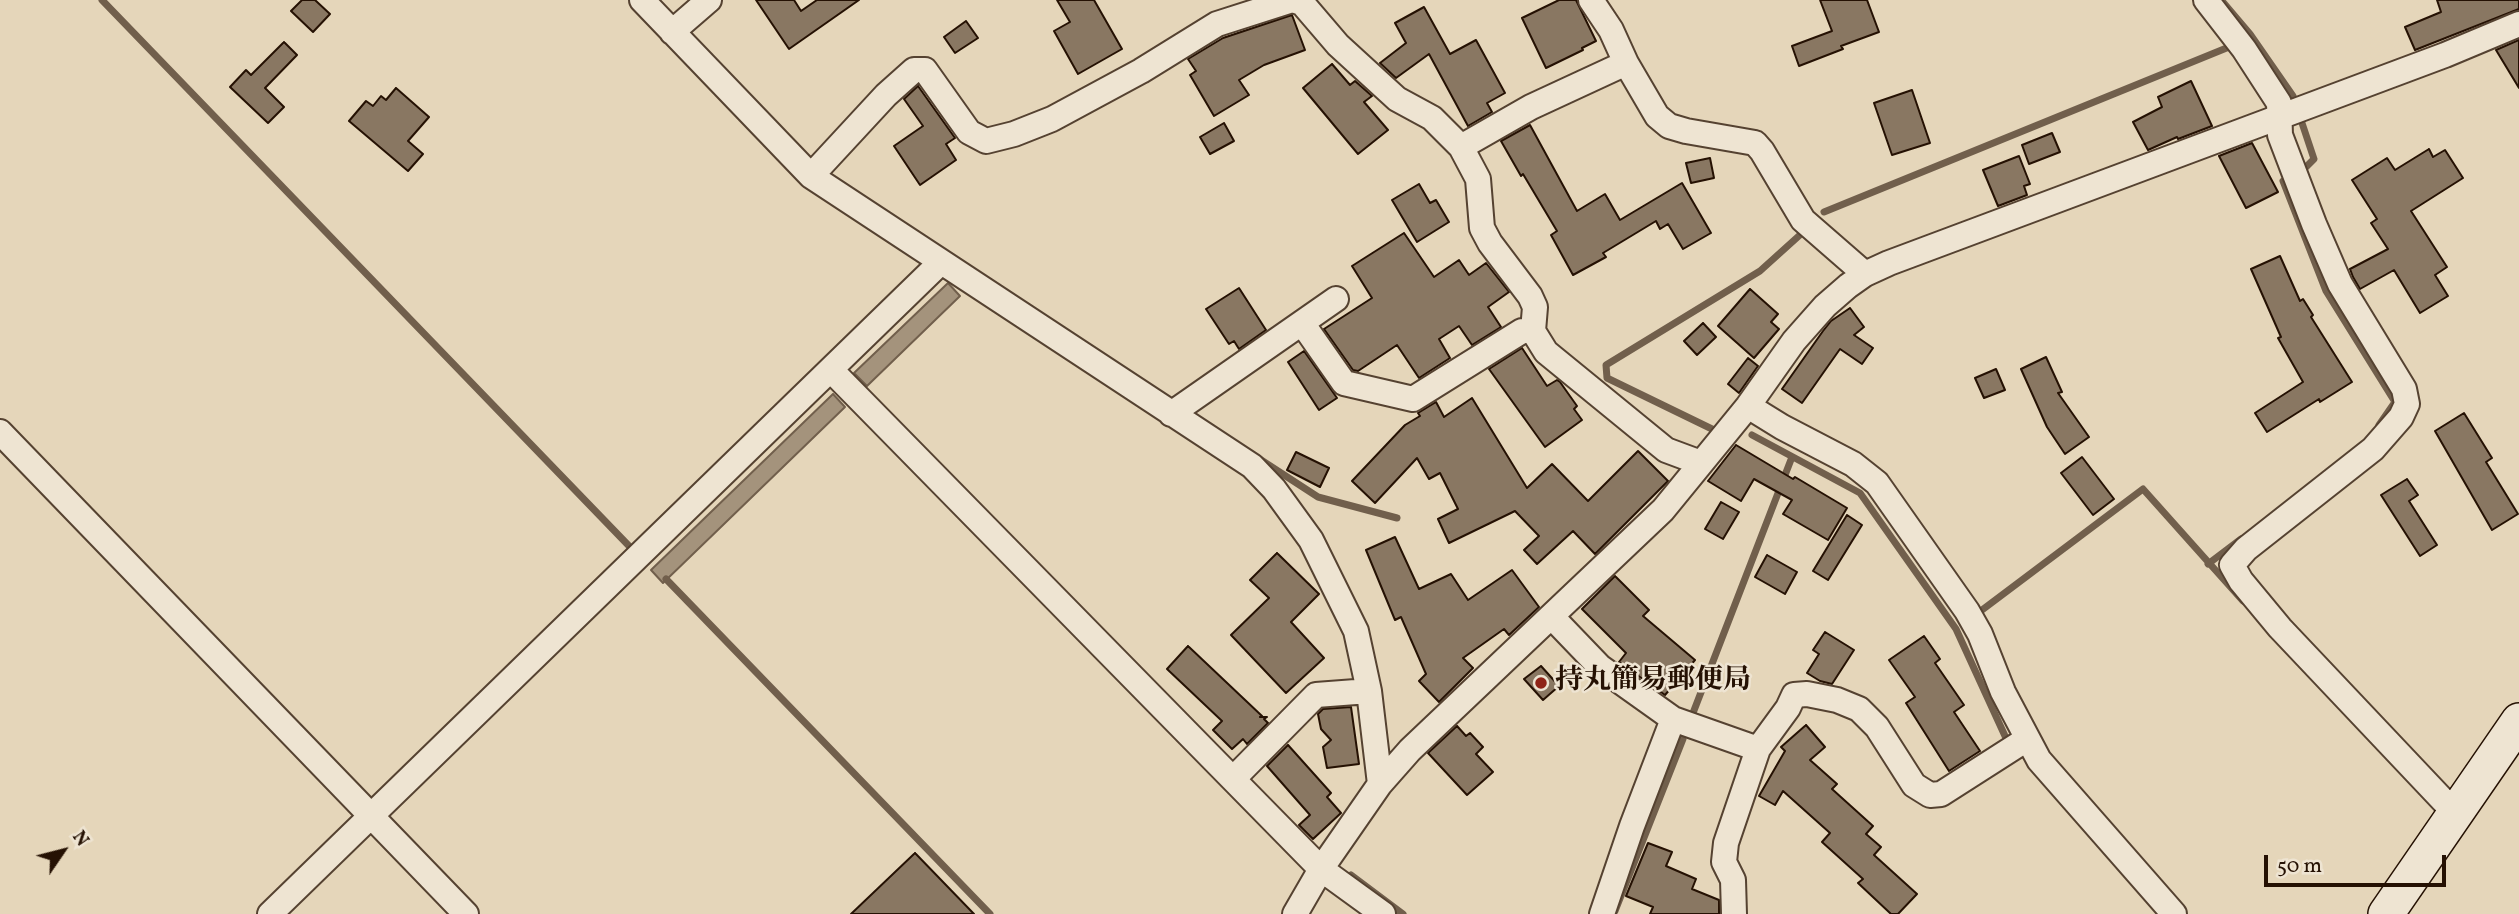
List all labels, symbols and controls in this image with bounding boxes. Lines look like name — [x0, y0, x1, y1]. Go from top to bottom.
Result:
place label: 持丸簡易郵便局 — [1555, 666, 1751, 700]
marker: 持丸簡易郵便局 — [1533, 675, 1549, 691]
north arrow — [28, 816, 98, 886]
text: N — [66, 826, 95, 852]
scale bar — [2267, 841, 2449, 885]
text: 50 m — [2277, 852, 2322, 881]

